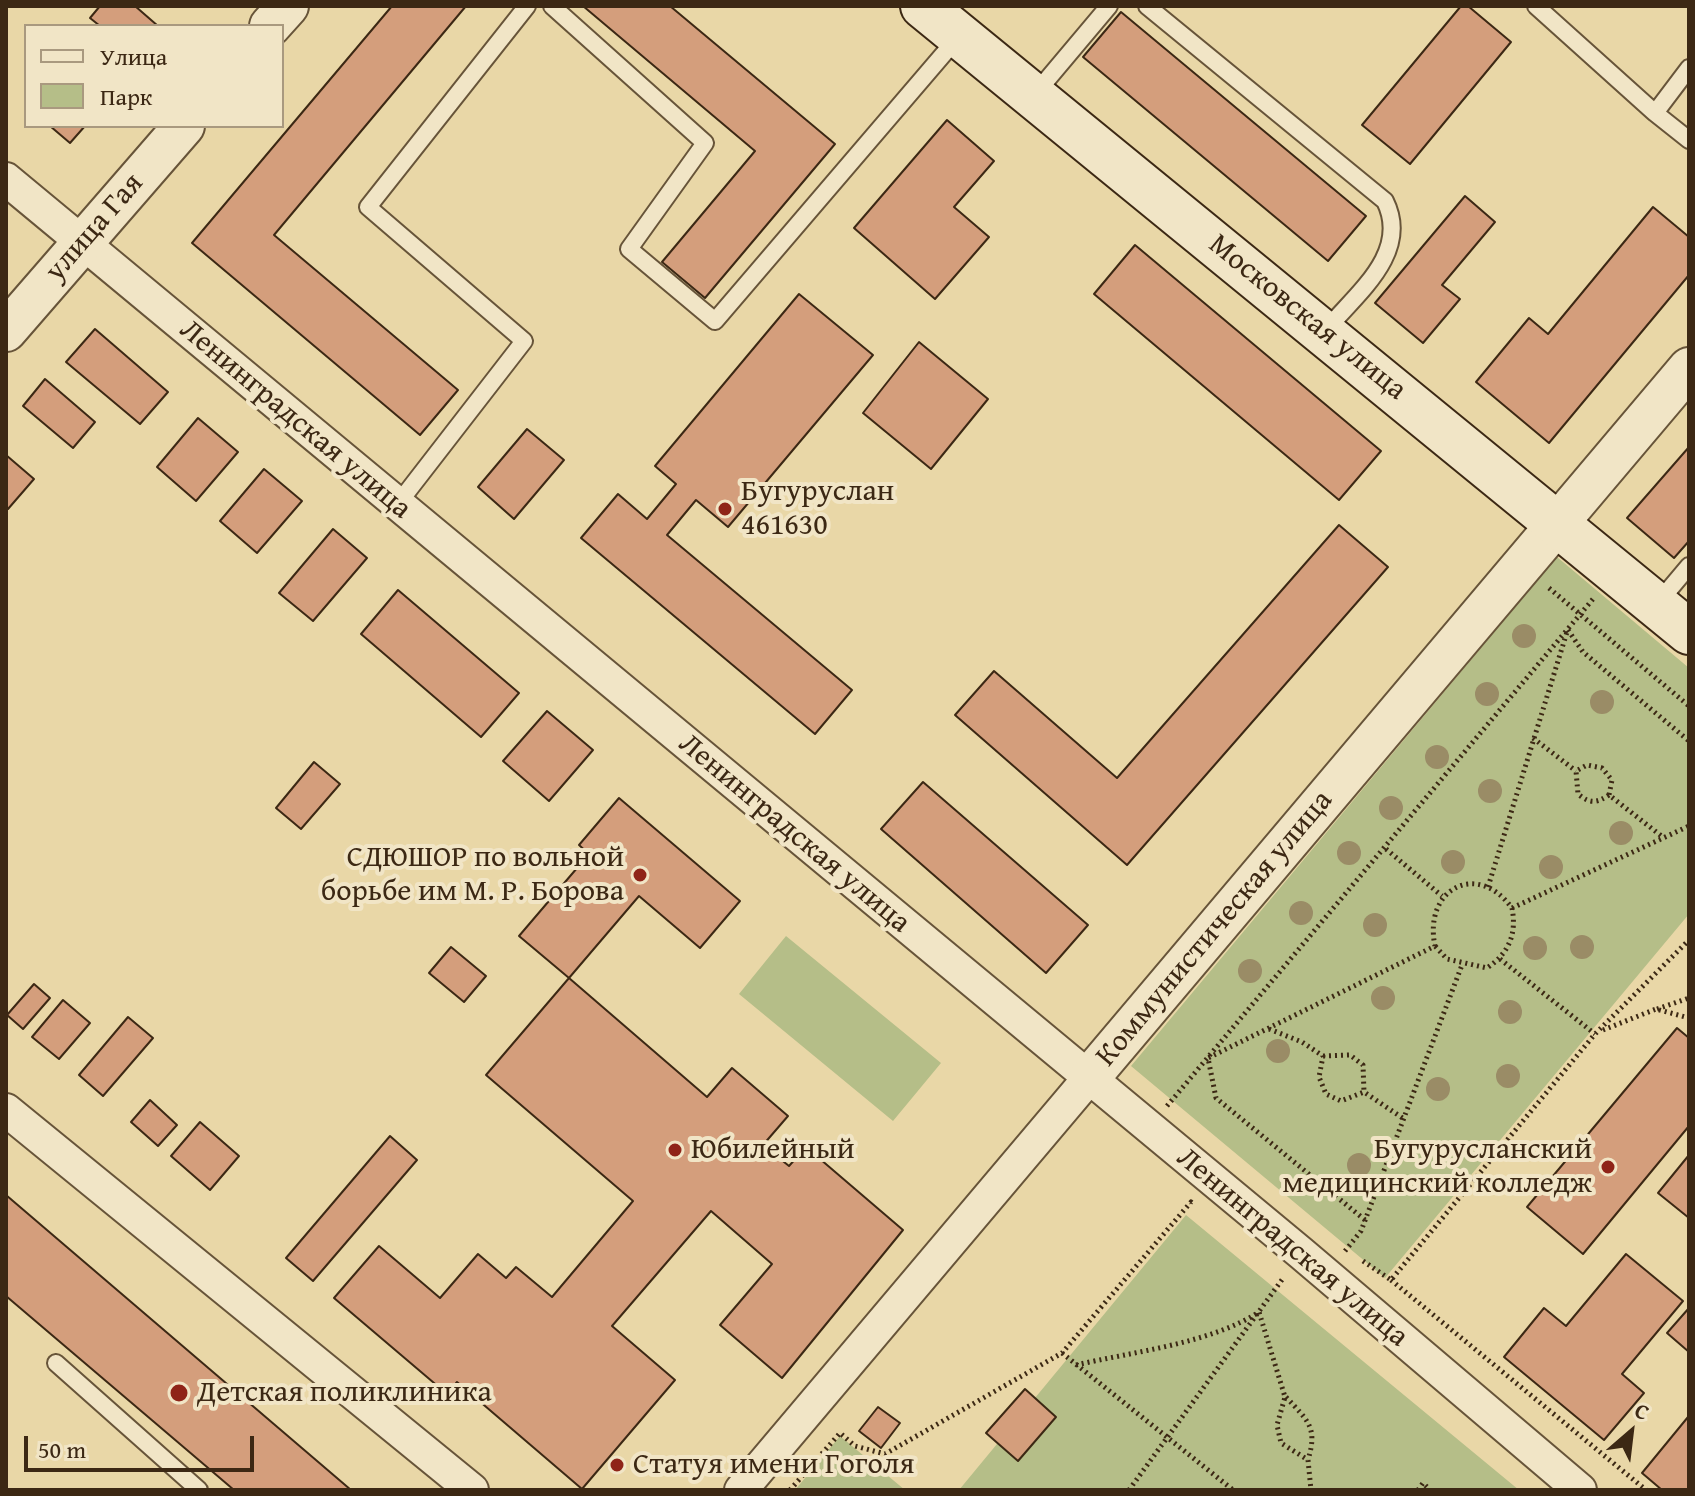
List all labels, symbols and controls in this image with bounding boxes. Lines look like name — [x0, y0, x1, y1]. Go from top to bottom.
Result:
legend — [24, 24, 284, 128]
text: Улица — [100, 39, 167, 74]
text: Парк — [100, 79, 152, 114]
street label: улица Гая — [38, 167, 152, 289]
street label: Московская улица — [1201, 227, 1413, 409]
street label: Ленинградская улица — [172, 313, 418, 527]
place label: Бугуруслан 461630 — [741, 474, 894, 544]
marker: Бугуруслан 461630 — [716, 500, 734, 518]
street label: Ленинградская улица — [671, 727, 917, 941]
street label: Коммунистическая улица — [1089, 784, 1341, 1074]
place label: СДЮШОР по вольной борьбе им М. Р. Борова — [321, 840, 624, 910]
marker: СДЮШОР по вольной борьбе им М. Р. Борова — [631, 866, 649, 884]
place label: Юбилейный — [691, 1132, 855, 1168]
place label: Бугурусланский медицинский колледж — [1282, 1132, 1592, 1202]
marker: Юбилейный — [666, 1141, 684, 1159]
street label: Ленинградская улица — [1169, 1141, 1415, 1355]
marker: Бугурусланский медицинский колледж — [1599, 1158, 1617, 1176]
place label: Детская поликлиника — [197, 1375, 492, 1411]
marker: Детская поликлиника — [168, 1382, 190, 1404]
north arrow — [1591, 1392, 1671, 1472]
text: С — [1629, 1394, 1655, 1428]
scale bar — [28, 1420, 258, 1470]
text: 50 m — [38, 1432, 86, 1467]
place label: Статуя имени Гоголя — [633, 1447, 914, 1483]
marker: Статуя имени Гоголя — [608, 1456, 626, 1474]

